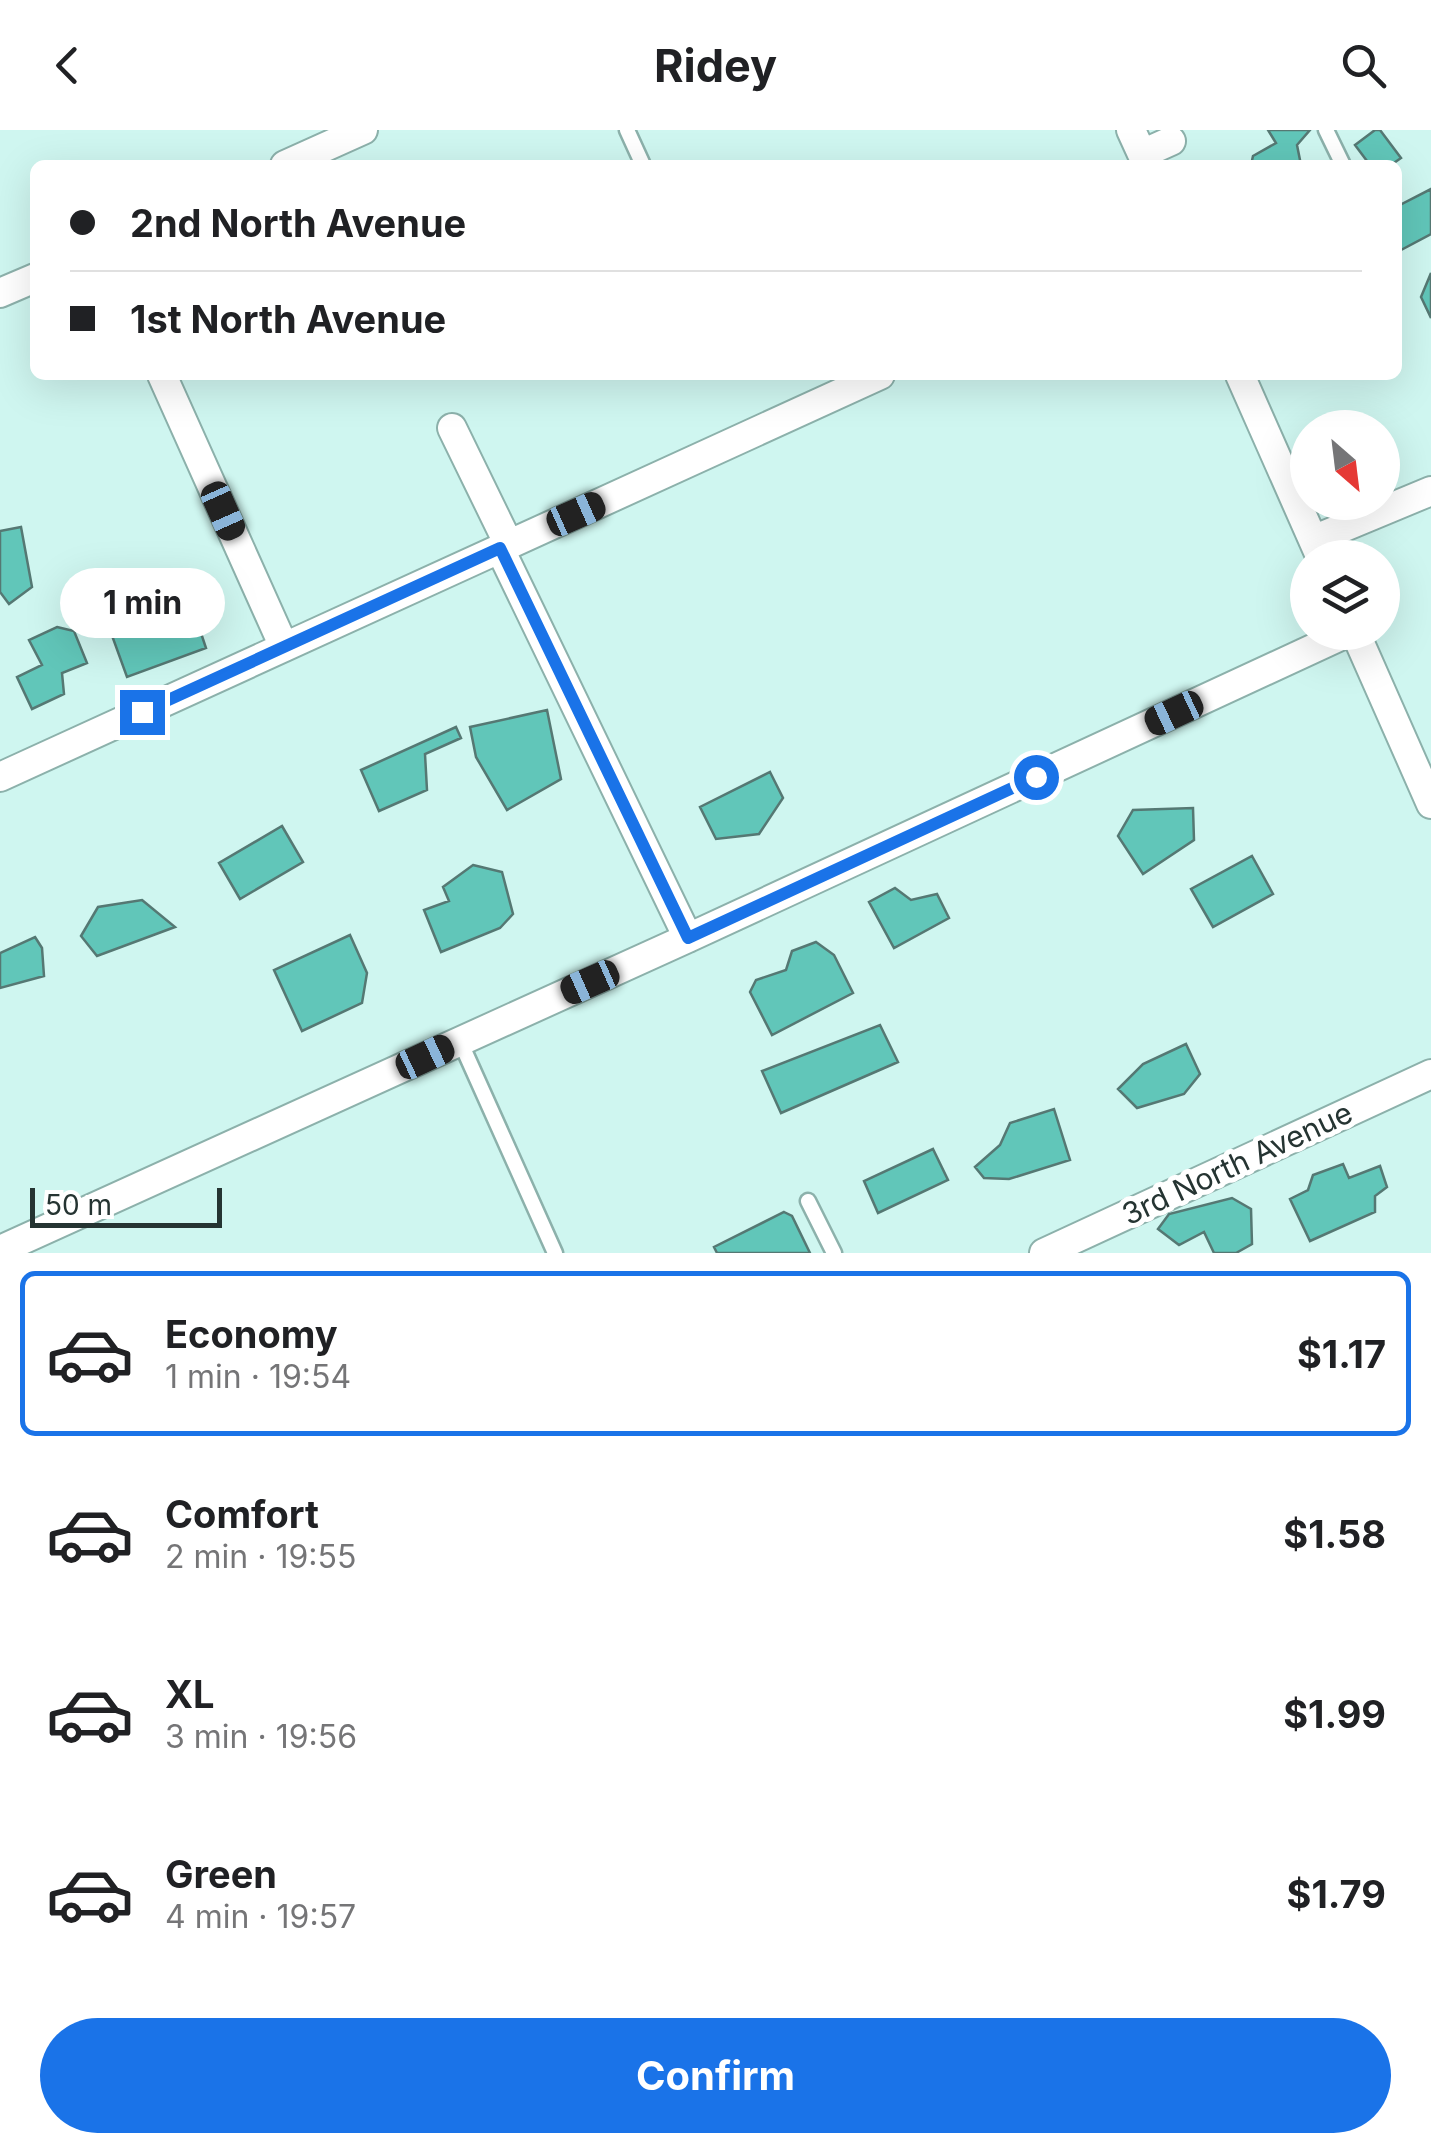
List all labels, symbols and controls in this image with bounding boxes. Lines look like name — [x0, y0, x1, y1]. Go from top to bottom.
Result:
icon: back — [40, 38, 95, 93]
text: Ridey — [654, 38, 777, 93]
icon: search — [1336, 38, 1391, 93]
text: 2nd North Avenue — [130, 200, 466, 246]
text: 1st North Avenue — [130, 296, 446, 342]
north arrow — [1290, 410, 1400, 520]
map controls — [1290, 410, 1400, 650]
car — [197, 477, 249, 545]
car — [542, 488, 610, 540]
button: layers — [1290, 540, 1400, 650]
callout: 1 min — [59, 567, 224, 637]
text: 1 min — [103, 583, 182, 622]
car — [1140, 687, 1208, 739]
route end — [120, 690, 165, 735]
route start — [1014, 755, 1059, 800]
car — [556, 956, 624, 1008]
car — [391, 1031, 459, 1083]
street label: 3rd North Avenue — [1116, 1094, 1358, 1232]
scale bar — [30, 1183, 222, 1228]
text: 50 m — [45, 1188, 112, 1222]
icon: car — [45, 1309, 135, 1399]
text: Economy — [165, 1311, 338, 1357]
text: $1.17 — [1297, 1331, 1386, 1377]
text: 1 min · 19:54 — [165, 1357, 351, 1396]
icon: car — [45, 1489, 135, 1579]
text: Comfort — [165, 1491, 319, 1537]
text: $1.58 — [1283, 1511, 1386, 1557]
text: 2 min · 19:55 — [165, 1537, 356, 1576]
icon: car — [45, 1669, 135, 1759]
text: XL — [165, 1671, 215, 1717]
text: $1.99 — [1283, 1691, 1386, 1737]
text: 3 min · 19:56 — [165, 1717, 357, 1756]
icon: car — [45, 1849, 135, 1939]
text: Green — [165, 1851, 277, 1897]
text: $1.79 — [1287, 1871, 1386, 1917]
text: 4 min · 19:57 — [165, 1897, 356, 1936]
button: Confirm — [40, 2018, 1391, 2133]

